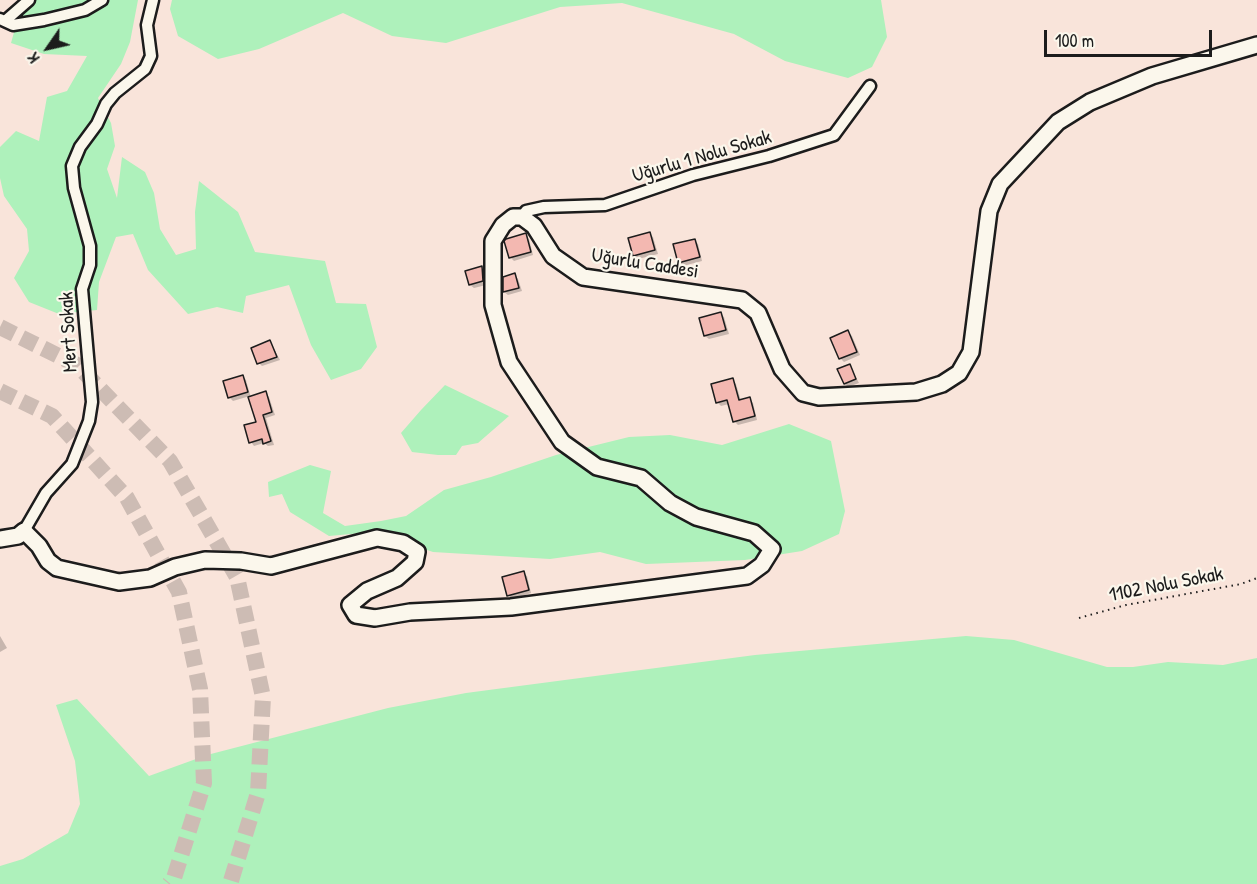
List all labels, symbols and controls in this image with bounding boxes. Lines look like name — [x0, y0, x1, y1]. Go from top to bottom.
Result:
north arrow — [18, 18, 78, 78]
scale bar — [1047, 18, 1215, 56]
text: 100 m — [1055, 28, 1094, 53]
text: K — [22, 48, 45, 68]
street label: Uğurlu 1 Nolu Sokak — [630, 126, 774, 188]
street label: Uğurlu Caddesi — [590, 244, 700, 284]
street label: Mert Sokak — [55, 291, 83, 373]
street label: 1102 Nolu Sokak — [1107, 562, 1225, 608]

